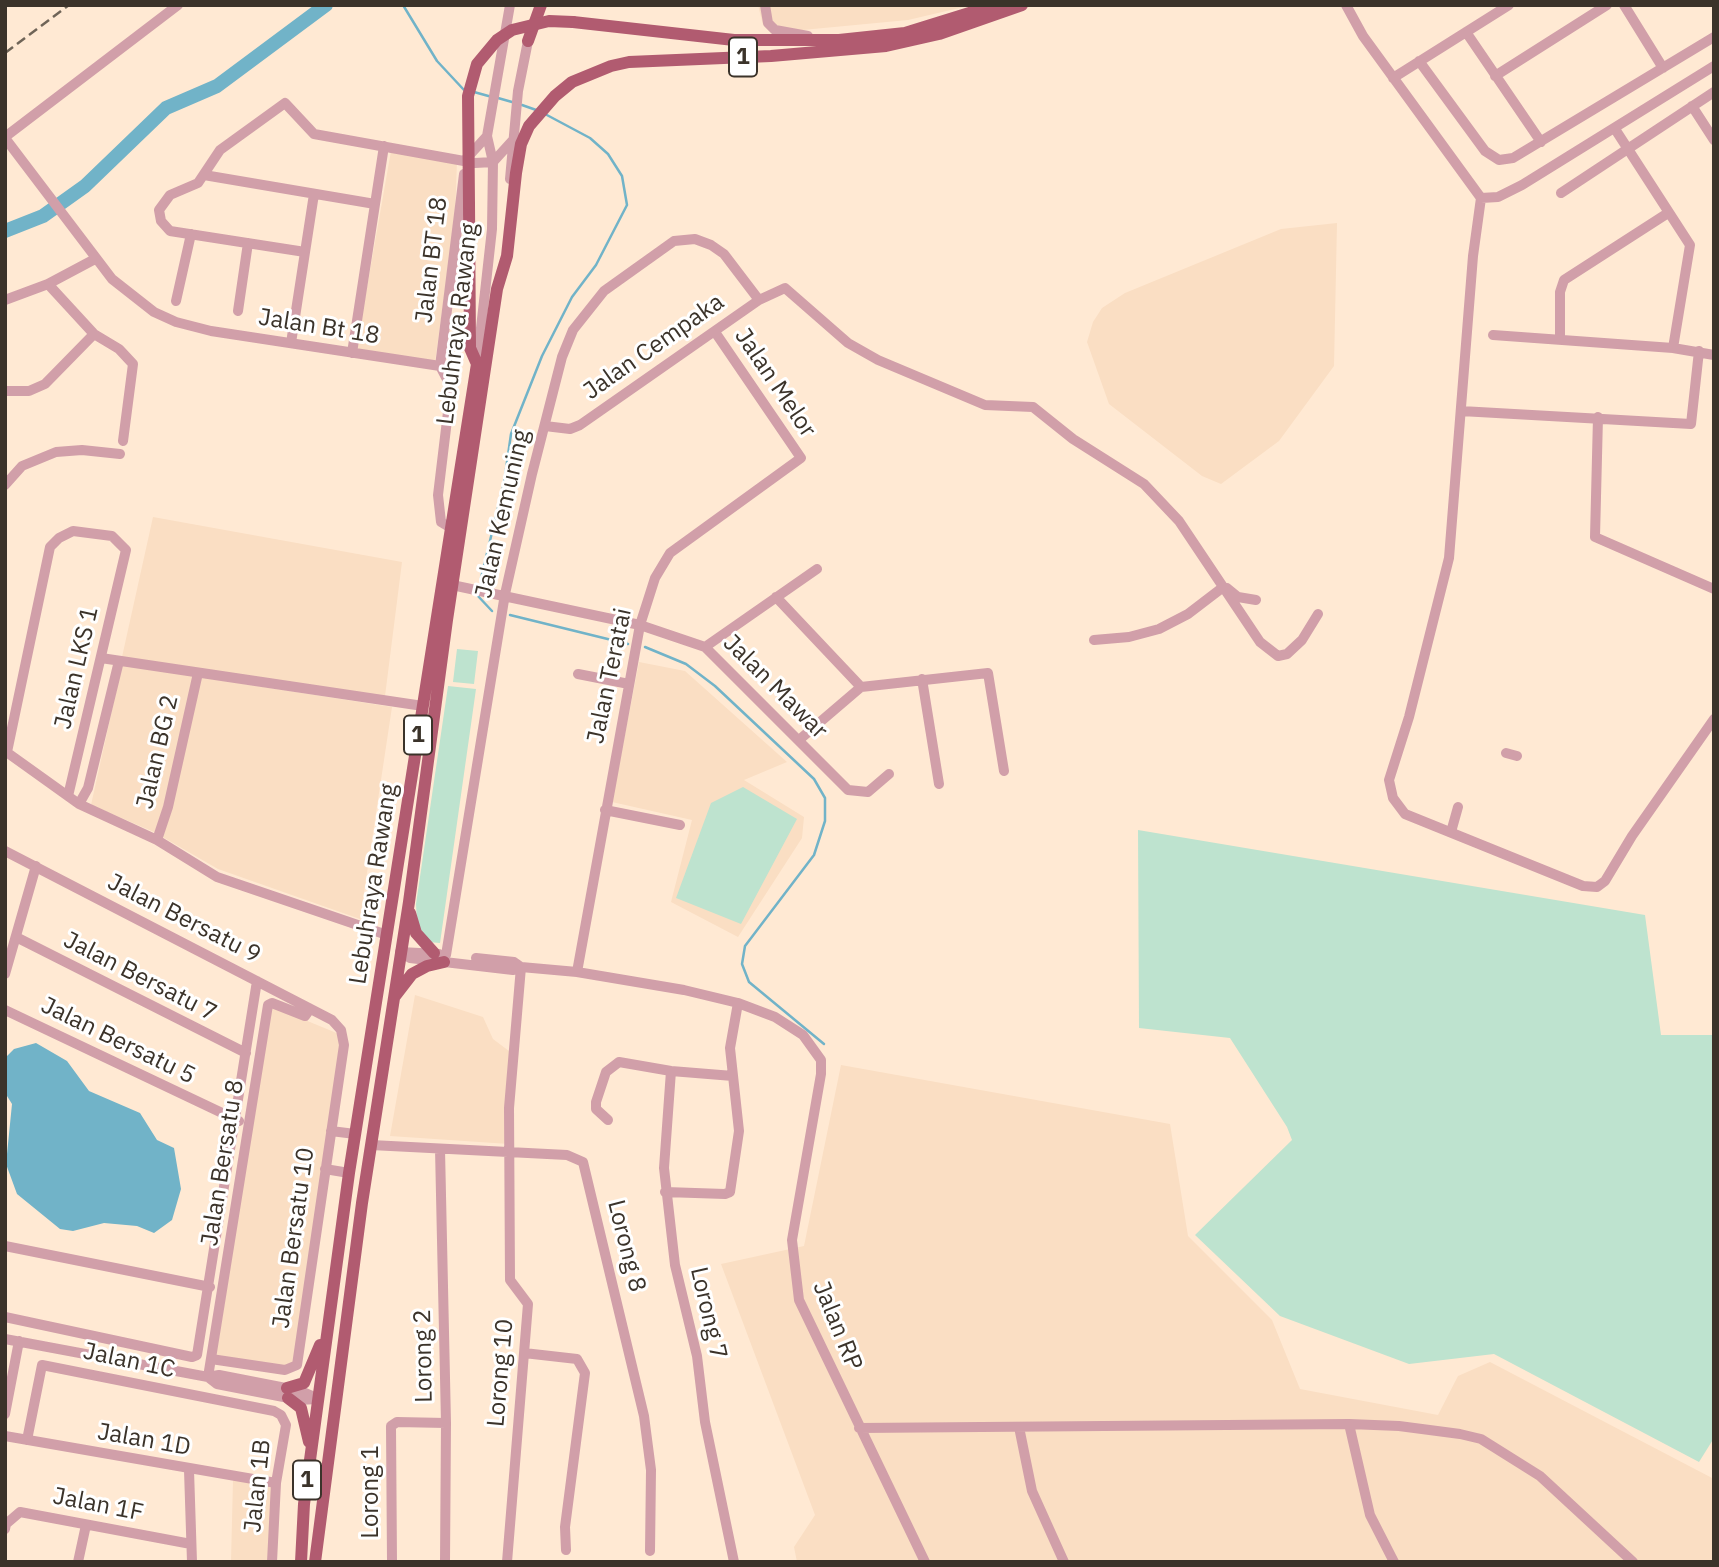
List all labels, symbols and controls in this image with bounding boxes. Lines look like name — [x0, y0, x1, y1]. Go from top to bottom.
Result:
road number: 1 — [729, 38, 757, 76]
street label: Jalan BT 18 — [410, 195, 454, 325]
street label: Lebuhraya Rawang — [431, 222, 485, 426]
street label: Jalan Cempaka — [578, 288, 730, 406]
street label: Jalan Bt 18 — [256, 303, 382, 351]
street label: Jalan Melor — [728, 323, 822, 443]
street label: Jalan Kemuning — [470, 427, 536, 601]
street label: Jalan LKS 1 — [49, 604, 105, 732]
street label: Jalan Teratai — [582, 606, 638, 746]
street label: Jalan Mawar — [717, 629, 833, 745]
street label: Jalan BG 2 — [131, 692, 185, 812]
road number: 1 — [404, 716, 432, 754]
street label: Lebuhraya Rawang — [344, 782, 404, 986]
street label: Jalan Bersatu 9 — [103, 868, 265, 970]
street label: Jalan Bersatu 7 — [59, 926, 221, 1028]
street label: Jalan Bersatu 5 — [36, 991, 200, 1091]
street label: Jalan Bersatu 8 — [196, 1078, 250, 1248]
street label: Jalan Bersatu 10 — [267, 1146, 321, 1330]
street label: Lorong 8 — [601, 1197, 651, 1295]
street label: Lorong 7 — [683, 1264, 733, 1362]
street label: Jalan RP — [806, 1277, 868, 1375]
street label: Lorong 2 — [409, 1309, 439, 1403]
street label: Lorong 10 — [482, 1318, 520, 1428]
street label: Jalan 1C — [81, 1337, 177, 1385]
street label: Jalan 1D — [95, 1418, 193, 1462]
street label: Jalan 1B — [239, 1438, 277, 1534]
street label: Lorong 1 — [357, 1445, 385, 1539]
road number: 1 — [293, 1460, 321, 1499]
street label: Jalan 1F — [50, 1482, 146, 1528]

